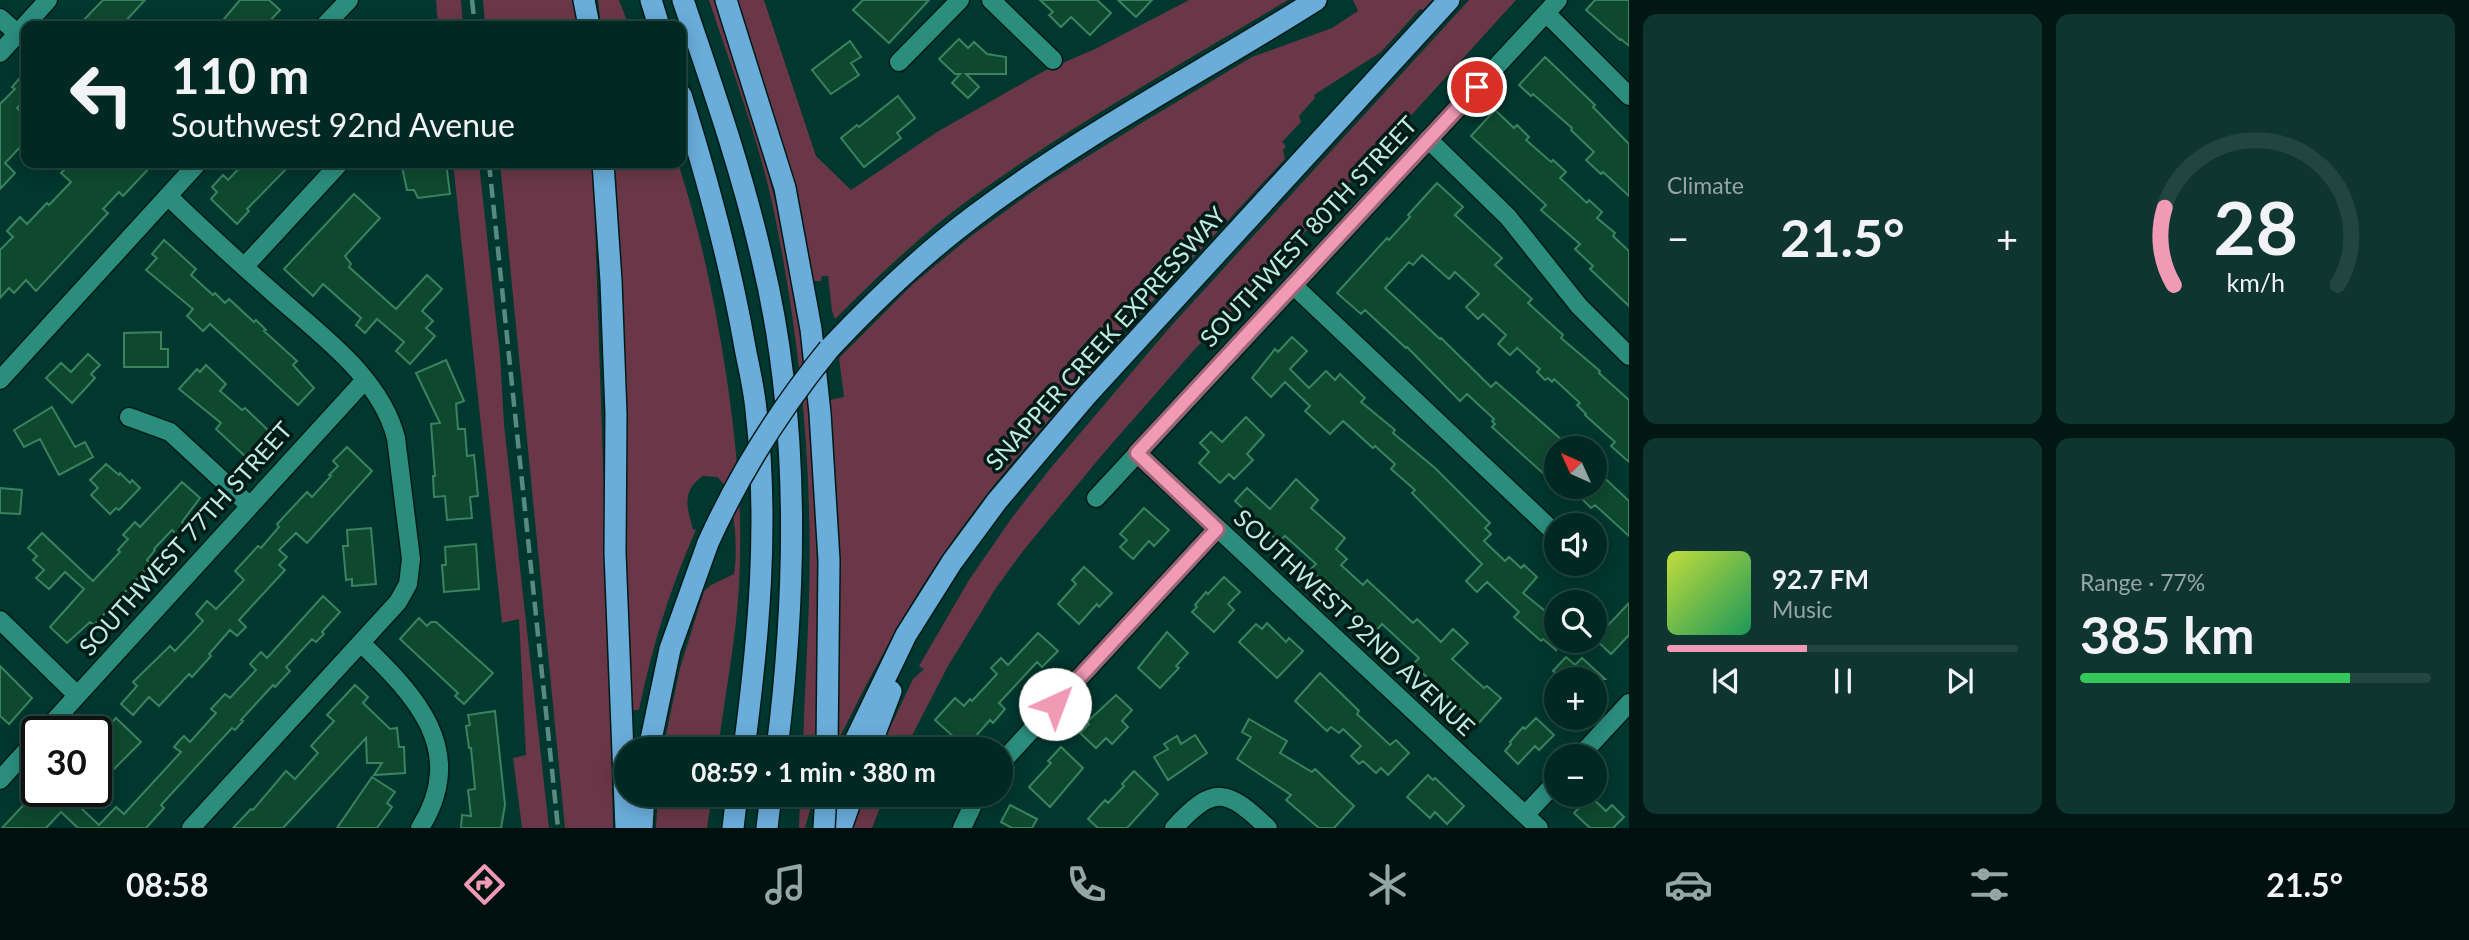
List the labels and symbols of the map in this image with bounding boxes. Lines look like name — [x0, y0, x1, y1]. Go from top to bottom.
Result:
pin — [1447, 57, 1507, 117]
street label: SOUTHWEST 80TH STREET — [1194, 110, 1422, 352]
street label: SNAPPER CREEK EXPRESSWAY — [979, 200, 1231, 476]
street label: SOUTHWEST 77TH STREET — [72, 415, 297, 661]
north arrow — [1544, 436, 1606, 499]
street label: SOUTHWEST 92ND AVENUE — [1229, 503, 1481, 741]
position arrow — [1018, 667, 1092, 741]
speed limit sign: 30 — [21, 716, 112, 807]

